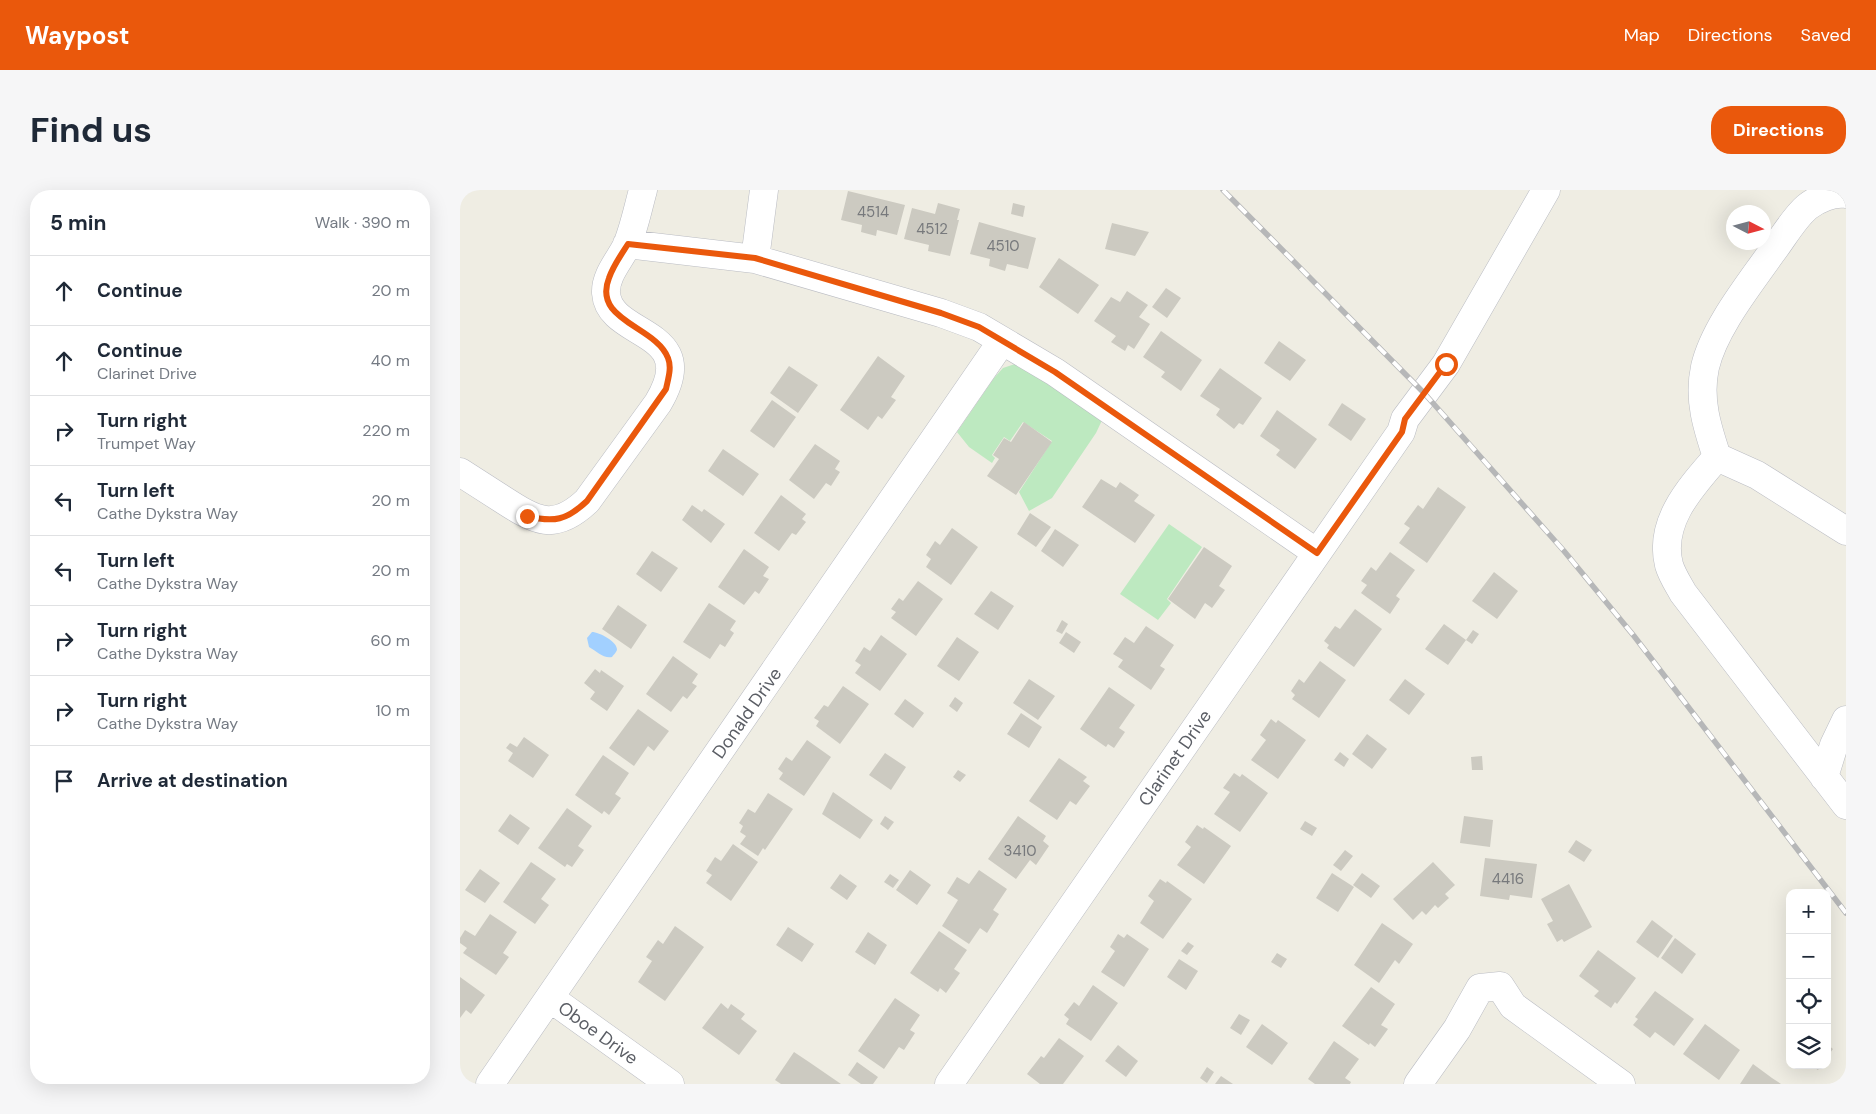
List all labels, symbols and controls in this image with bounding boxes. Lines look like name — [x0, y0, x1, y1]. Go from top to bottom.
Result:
text: Waypost — [25, 20, 129, 51]
text: Map — [1624, 23, 1660, 47]
text: Directions — [1688, 23, 1773, 47]
text: Saved — [1801, 23, 1851, 47]
button: Directions — [1711, 106, 1846, 154]
text: Find us — [30, 107, 152, 153]
house number: 4514 — [857, 202, 889, 222]
north arrow — [1726, 205, 1771, 250]
text: 5 min — [50, 209, 106, 237]
text: Walk · 390 m — [315, 212, 410, 233]
house number: 4512 — [916, 219, 948, 239]
house number: 4510 — [986, 236, 1020, 256]
icon: ahead — [50, 277, 78, 305]
text: Continue — [97, 278, 183, 303]
text: 20 m — [371, 280, 410, 301]
text: Continue — [97, 338, 183, 363]
icon: ahead — [50, 347, 78, 375]
text: 40 m — [371, 350, 410, 371]
route start — [1435, 353, 1458, 376]
text: Clarinet Drive — [97, 363, 197, 384]
text: Turn right — [97, 408, 187, 433]
icon: right — [50, 417, 78, 445]
text: 220 m — [362, 420, 410, 441]
text: Trumpet Way — [97, 433, 196, 454]
text: Turn left — [97, 478, 175, 503]
icon: left — [50, 487, 78, 515]
text: 20 m — [371, 490, 410, 511]
text: Cathe Dykstra Way — [97, 503, 238, 524]
route end — [516, 505, 539, 528]
text: Turn left — [97, 548, 175, 573]
icon: left — [50, 557, 78, 585]
text: 20 m — [371, 560, 410, 581]
text: Cathe Dykstra Way — [97, 573, 238, 594]
text: Turn right — [97, 618, 187, 643]
icon: right — [50, 627, 78, 655]
text: 60 m — [370, 630, 410, 651]
text: Cathe Dykstra Way — [97, 643, 238, 664]
street label: Donald Drive — [707, 663, 787, 763]
text: Turn right — [97, 688, 187, 713]
icon: right — [50, 697, 78, 725]
text: 10 m — [376, 700, 410, 721]
street label: Clarinet Drive — [1133, 705, 1217, 811]
text: Cathe Dykstra Way — [97, 713, 238, 734]
icon: arrive — [50, 767, 78, 795]
text: Arrive at destination — [97, 768, 288, 793]
house number: 3410 — [1004, 841, 1036, 861]
house number: 4416 — [1492, 869, 1524, 889]
map controls — [1786, 889, 1831, 1069]
button: + — [1786, 889, 1831, 934]
button: − — [1786, 934, 1831, 979]
button: locate — [1786, 979, 1831, 1024]
street label: Oboe Drive — [553, 996, 643, 1070]
button: layers — [1786, 1024, 1831, 1069]

